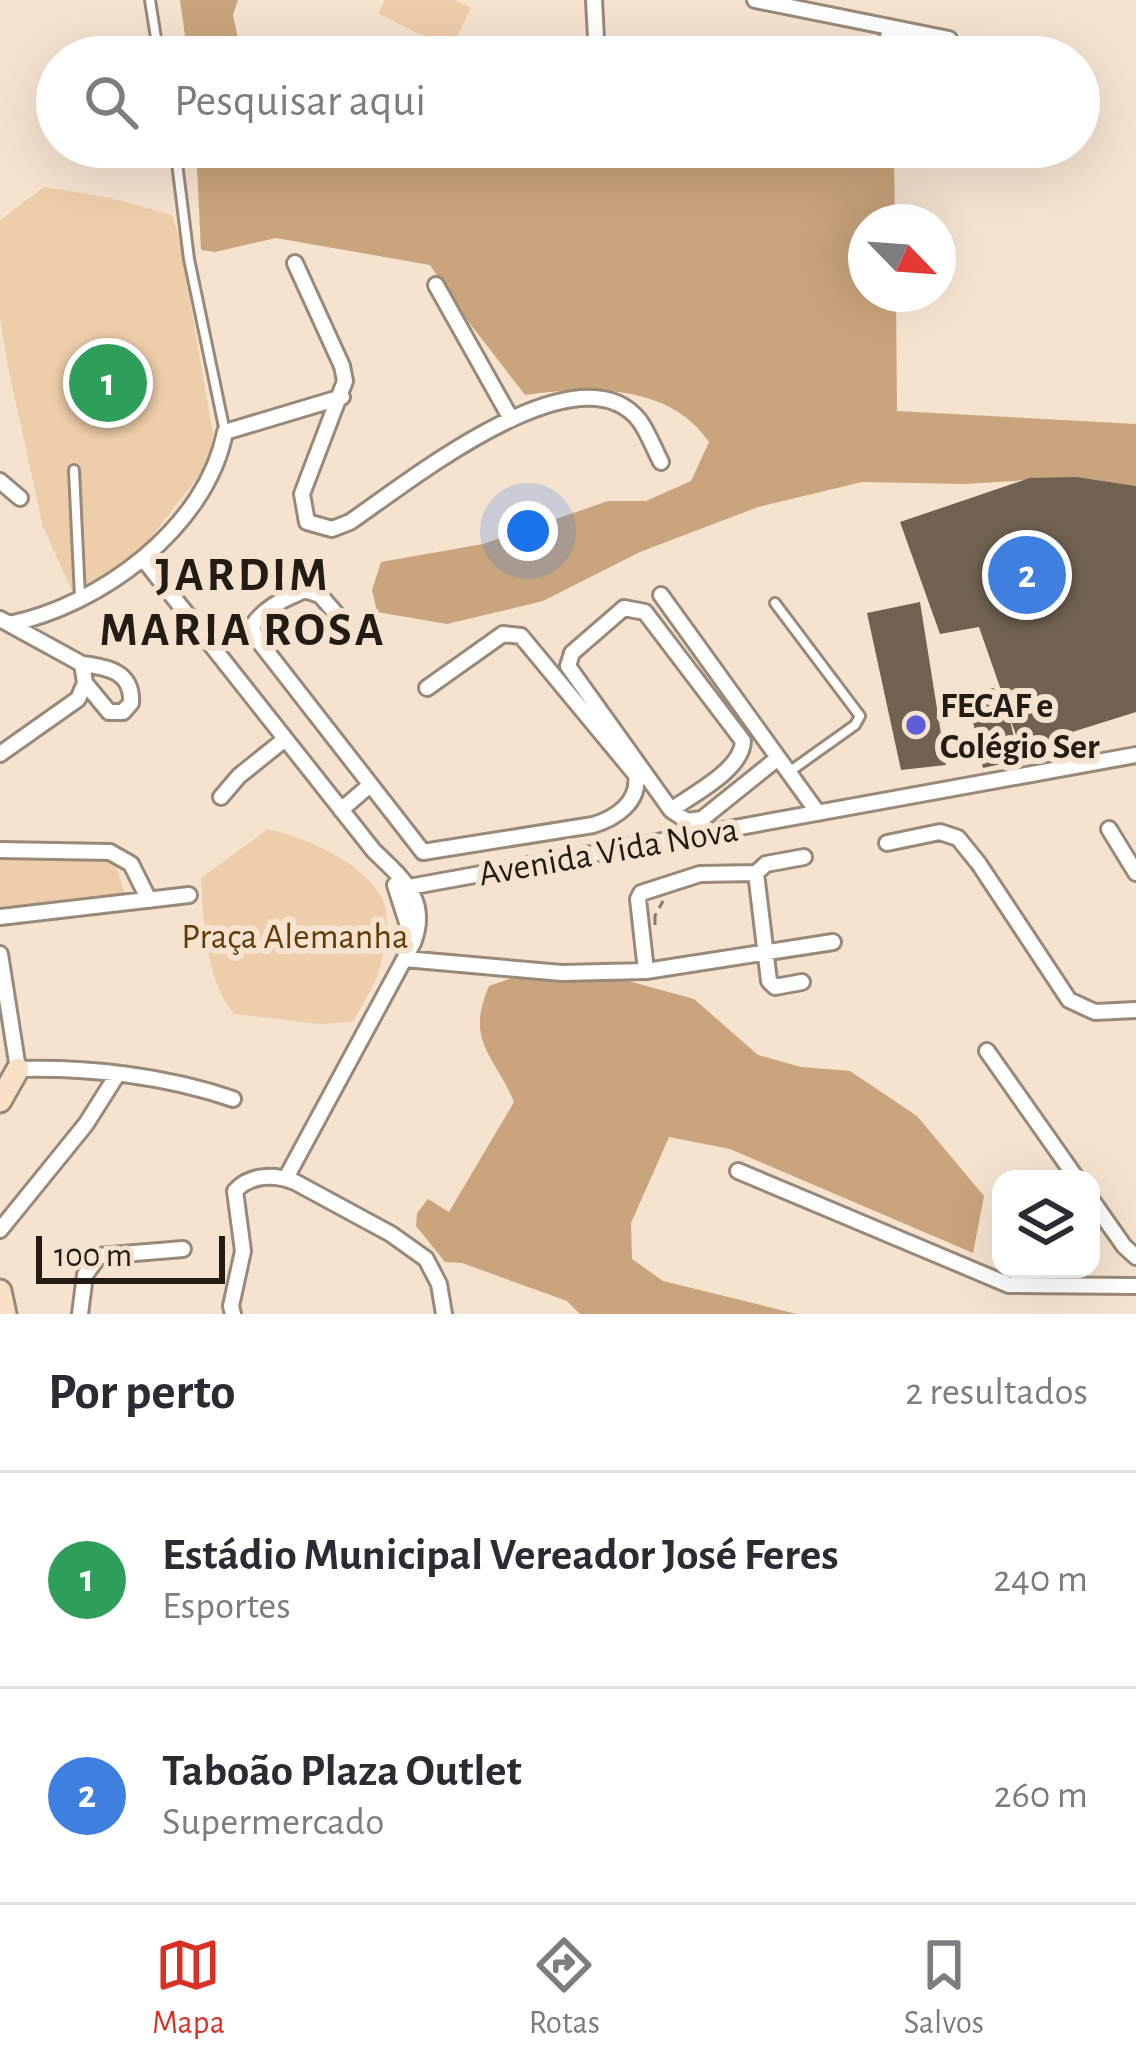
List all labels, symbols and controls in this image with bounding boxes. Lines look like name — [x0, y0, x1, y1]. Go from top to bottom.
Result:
search box — [36, 36, 1100, 168]
icon: search — [78, 69, 144, 135]
text: Pesquisar aqui — [174, 79, 426, 124]
north arrow — [848, 204, 956, 312]
pin: 1 — [69, 338, 147, 428]
your location — [498, 501, 558, 561]
pin: 2 — [988, 530, 1066, 620]
district label: JARDIM MARIA ROSA — [100, 552, 387, 655]
place label: FECAF e Colégio Ser — [940, 688, 1100, 765]
marker: FECAF e Colégio Ser — [903, 712, 929, 738]
street label: Avenida Vida Nova — [476, 811, 741, 892]
park label: Praça Alemanha — [181, 919, 409, 955]
map controls — [992, 1170, 1100, 1278]
button: layers — [992, 1170, 1100, 1278]
scale bar — [36, 1230, 225, 1283]
text: 100 m — [54, 1240, 132, 1273]
text: Por perto — [48, 1367, 235, 1418]
text: 2 resultados — [905, 1373, 1088, 1412]
text: Estádio Municipal Vereador José Feres — [162, 1533, 839, 1578]
text: 1 — [80, 1560, 94, 1599]
text: 240 m — [993, 1560, 1088, 1599]
text: Esportes — [162, 1587, 291, 1626]
text: Taboão Plaza Outlet — [162, 1749, 522, 1794]
text: 2 — [78, 1776, 96, 1815]
text: 260 m — [994, 1776, 1088, 1815]
text: Supermercado — [162, 1803, 384, 1842]
tab: Mapa — [152, 1932, 225, 2044]
tab: Rotas — [529, 1932, 600, 2044]
tab: Salvos — [904, 1932, 984, 2044]

